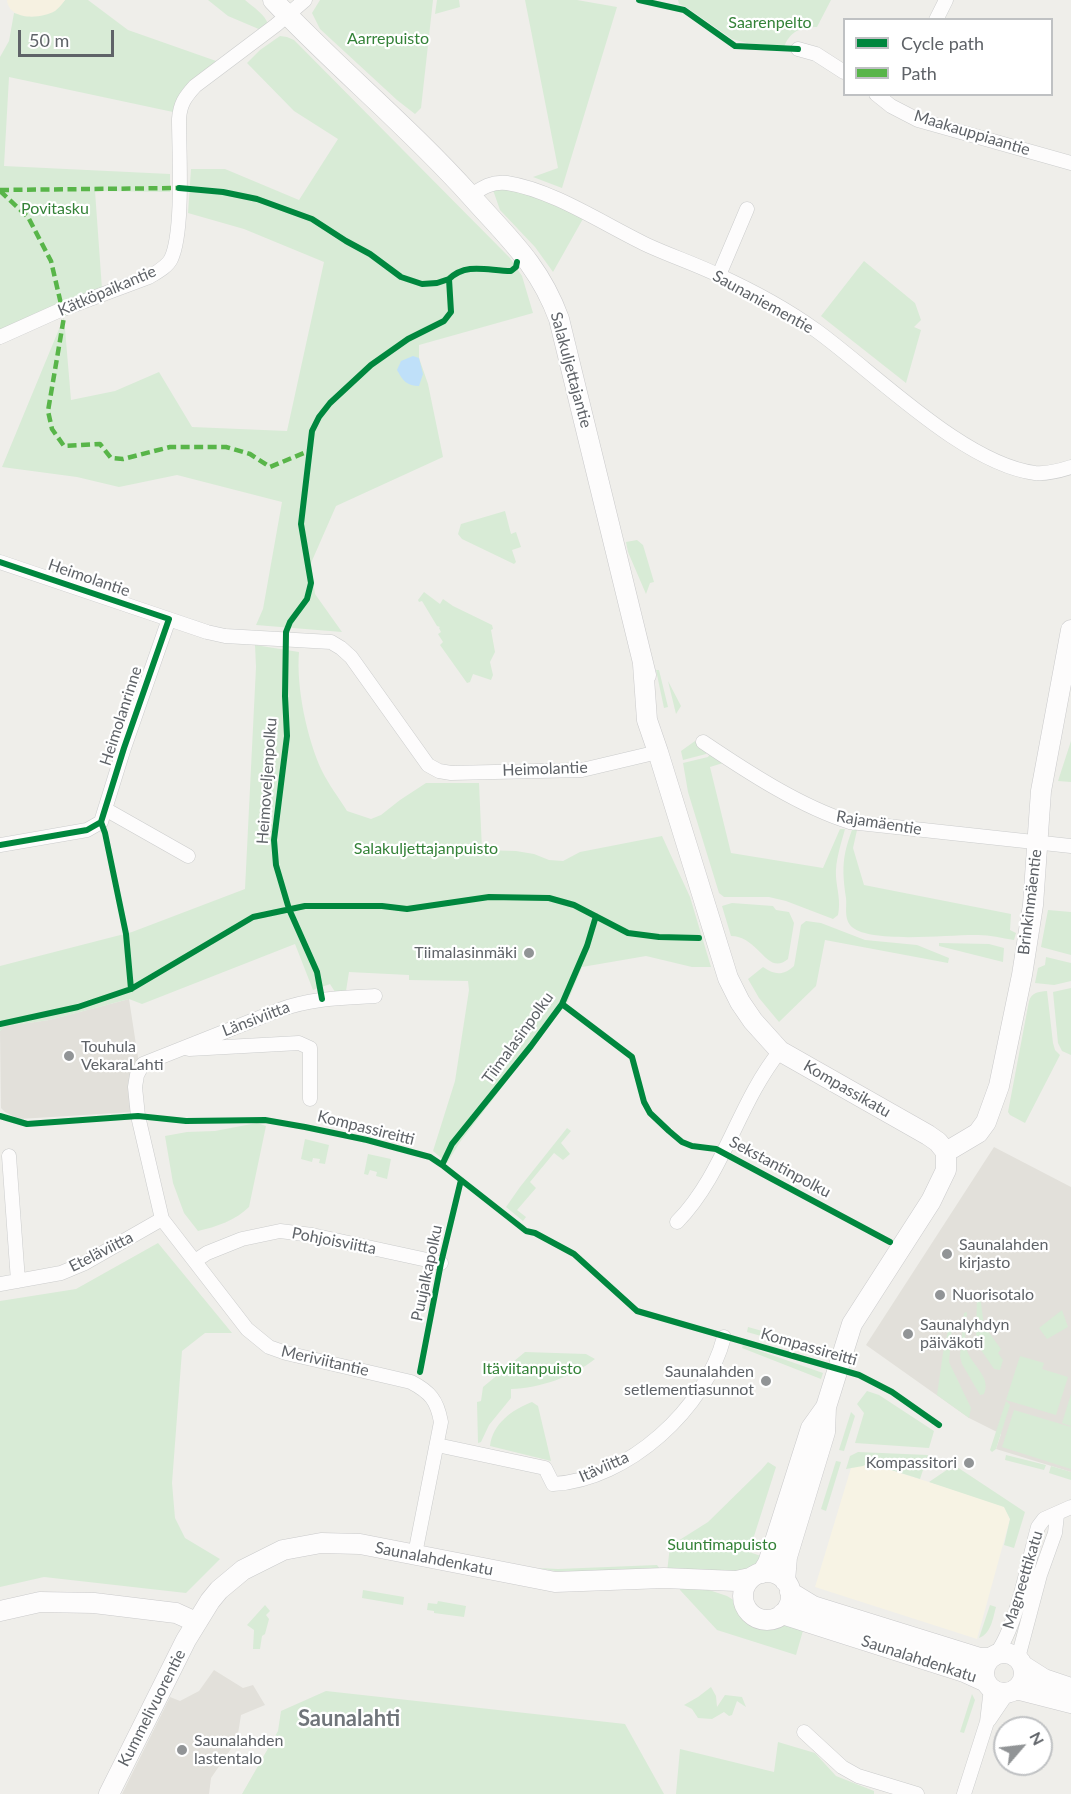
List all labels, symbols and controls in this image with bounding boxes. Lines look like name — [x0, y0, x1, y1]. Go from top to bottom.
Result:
park label: Saarenpelto — [728, 13, 812, 33]
scale bar — [21, 18, 117, 56]
legend — [843, 18, 1053, 96]
text: 50 m — [29, 29, 69, 51]
park label: Aarrepuisto — [347, 29, 429, 49]
text: Cycle path — [901, 32, 984, 54]
text: Path — [901, 62, 937, 84]
street label: Maakauppiaantie — [912, 106, 1032, 160]
park label: Povitasku — [21, 199, 89, 219]
street label: Kätköpaikantie — [55, 262, 159, 320]
street label: Saunaniementie — [709, 266, 817, 338]
street label: Salakuljettajantie — [546, 310, 596, 430]
street label: Heimolantie — [46, 555, 132, 601]
street label: Heimolanrinne — [96, 664, 146, 768]
street label: Heimoveljenpolku — [253, 717, 281, 845]
street label: Heimolantie — [502, 758, 588, 780]
street label: Rajamäentie — [835, 807, 923, 839]
park label: Salakuljettajanpuisto — [354, 839, 498, 859]
street label: Brinkinmäentie — [1014, 848, 1046, 956]
place label: Tiimalasinmäki — [414, 943, 517, 963]
marker: Tiimalasinmäki — [522, 946, 536, 960]
street label: Tiimalasinpolku — [478, 988, 558, 1088]
street label: Länsiviitta — [220, 997, 292, 1041]
place label: Touhula VekaraLahti — [81, 1037, 163, 1075]
marker: Touhula VekaraLahti — [62, 1049, 76, 1063]
street label: Kompassikatu — [800, 1056, 894, 1122]
street label: Kompassireitti — [315, 1107, 417, 1149]
street label: Sekstantinpolku — [726, 1132, 834, 1202]
street label: Pohjoisviitta — [290, 1223, 378, 1259]
street label: Puujalkapolku — [407, 1223, 447, 1323]
street label: Eteläviitta — [66, 1228, 136, 1276]
place label: Saunalahden kirjasto — [959, 1235, 1048, 1273]
marker: Saunalahden kirjasto — [940, 1247, 954, 1261]
place label: Nuorisotalo — [952, 1285, 1034, 1305]
marker: Nuorisotalo — [933, 1288, 947, 1302]
place label: Saunalyhdyn päiväkoti — [920, 1315, 1009, 1353]
street label: Kompassireitti — [759, 1324, 859, 1370]
marker: Saunalyhdyn päiväkoti — [901, 1327, 915, 1341]
street label: Meriviitantie — [279, 1342, 371, 1380]
park label: Itäviitanpuisto — [482, 1359, 582, 1379]
place label: Saunalahden setlementiasunnot — [624, 1362, 754, 1400]
marker: Saunalahden setlementiasunnot — [759, 1374, 773, 1388]
street label: Itäviitta — [576, 1448, 632, 1486]
place label: Kompassitori — [866, 1453, 957, 1473]
marker: Kompassitori — [962, 1456, 976, 1470]
street label: Magneettikatu — [999, 1528, 1047, 1632]
park label: Suuntimapuisto — [667, 1535, 777, 1555]
street label: Saunalahdenkatu — [373, 1538, 495, 1580]
street label: Saunalahdenkatu — [859, 1631, 979, 1687]
street label: Kummelivuorentie — [114, 1646, 190, 1770]
district label: Saunalahti — [298, 1706, 400, 1732]
north arrow — [993, 1716, 1053, 1776]
text: N — [1026, 1728, 1049, 1748]
place label: Saunalahden lastentalo — [194, 1731, 283, 1769]
marker: Saunalahden lastentalo — [175, 1743, 189, 1757]

